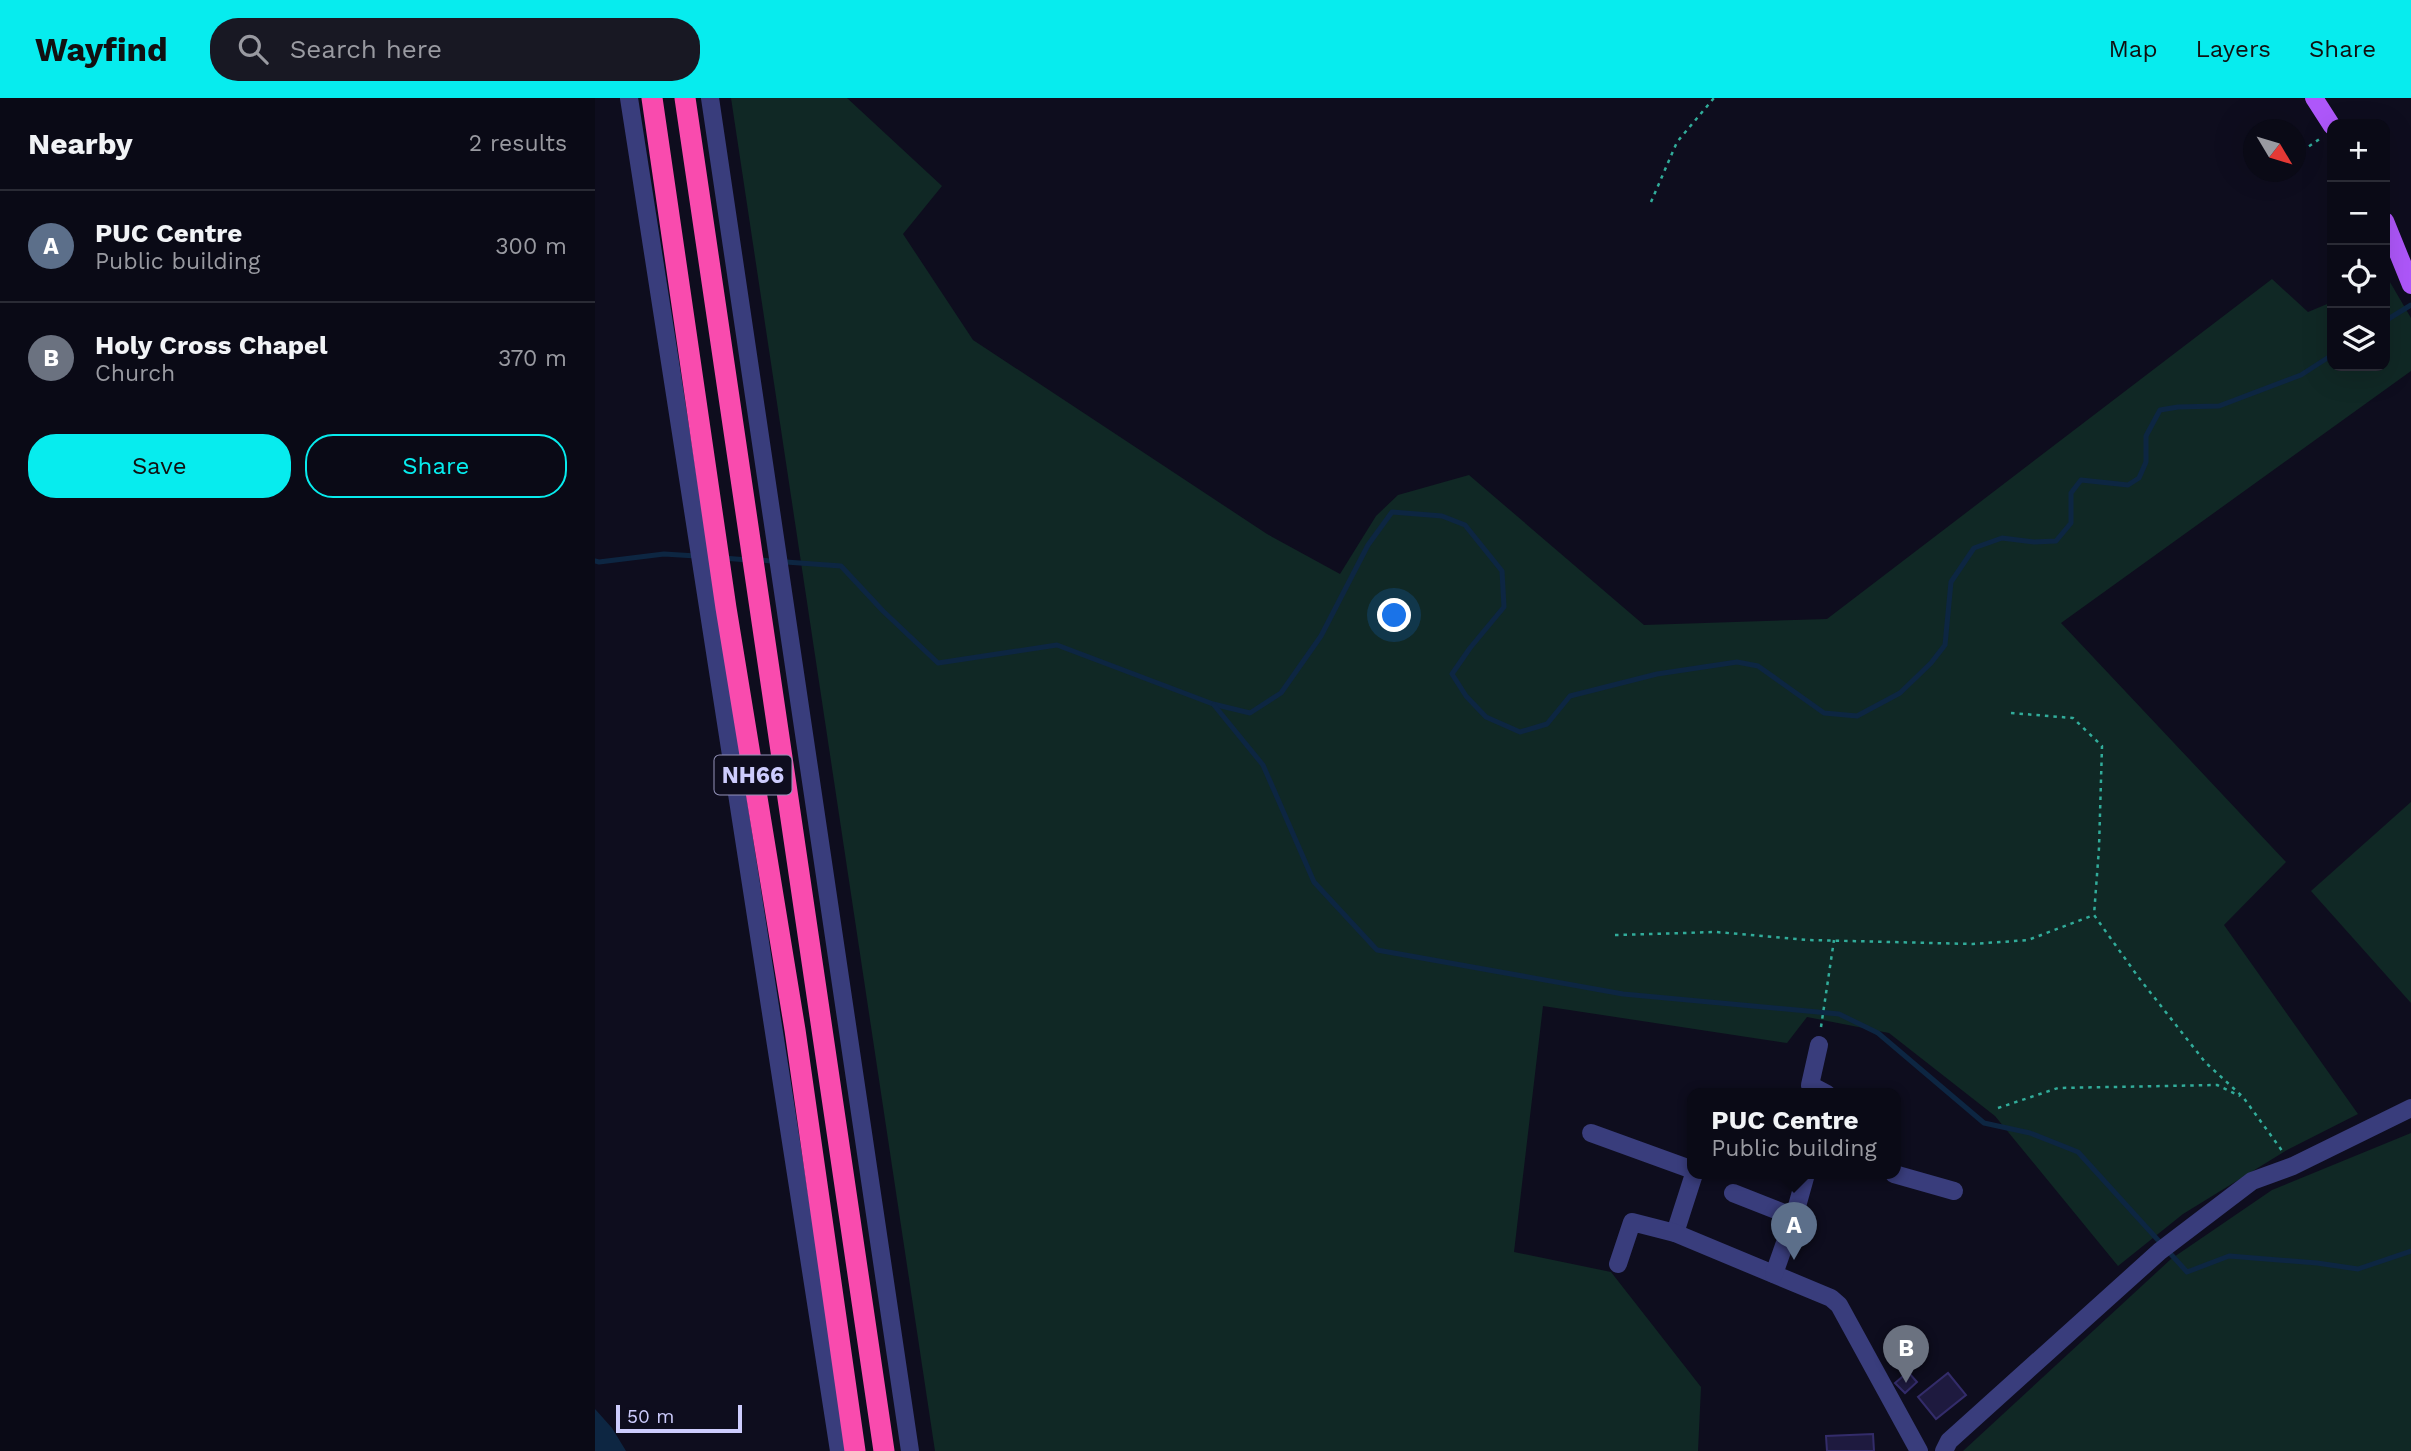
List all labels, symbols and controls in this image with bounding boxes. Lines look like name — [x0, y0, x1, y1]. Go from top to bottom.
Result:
search box — [210, 18, 700, 81]
text: Wayfind — [35, 30, 168, 69]
icon: search — [234, 30, 272, 68]
text: Search here — [290, 34, 442, 64]
text: Map — [2109, 35, 2157, 63]
text: Layers — [2195, 35, 2271, 63]
text: Share — [2309, 35, 2376, 63]
north arrow — [2243, 119, 2306, 182]
map controls — [2327, 119, 2390, 371]
button: + — [2327, 119, 2390, 182]
text: Nearby — [28, 126, 133, 161]
text: 2 results — [469, 130, 567, 157]
button: − — [2327, 182, 2390, 245]
text: PUC Centre — [95, 218, 242, 248]
text: A — [43, 233, 59, 260]
text: 300 m — [495, 233, 567, 260]
button: locate — [2327, 245, 2390, 308]
text: Public building — [95, 248, 260, 275]
button: layers — [2327, 308, 2390, 371]
text: Holy Cross Chapel — [95, 330, 328, 360]
text: B — [43, 345, 59, 372]
text: 370 m — [498, 345, 567, 372]
text: Church — [95, 360, 175, 387]
button: Save — [28, 434, 291, 498]
button: Share — [305, 434, 567, 498]
your location — [1377, 598, 1411, 632]
road number: NH66 — [715, 755, 791, 794]
popup — [1687, 1088, 1901, 1179]
text: PUC Centre — [1711, 1105, 1859, 1135]
text: Public building — [1711, 1135, 1877, 1162]
pin: A — [1771, 1202, 1817, 1260]
pin: B — [1883, 1325, 1929, 1383]
scale bar — [616, 1402, 742, 1434]
text: 50 m — [627, 1405, 674, 1428]

